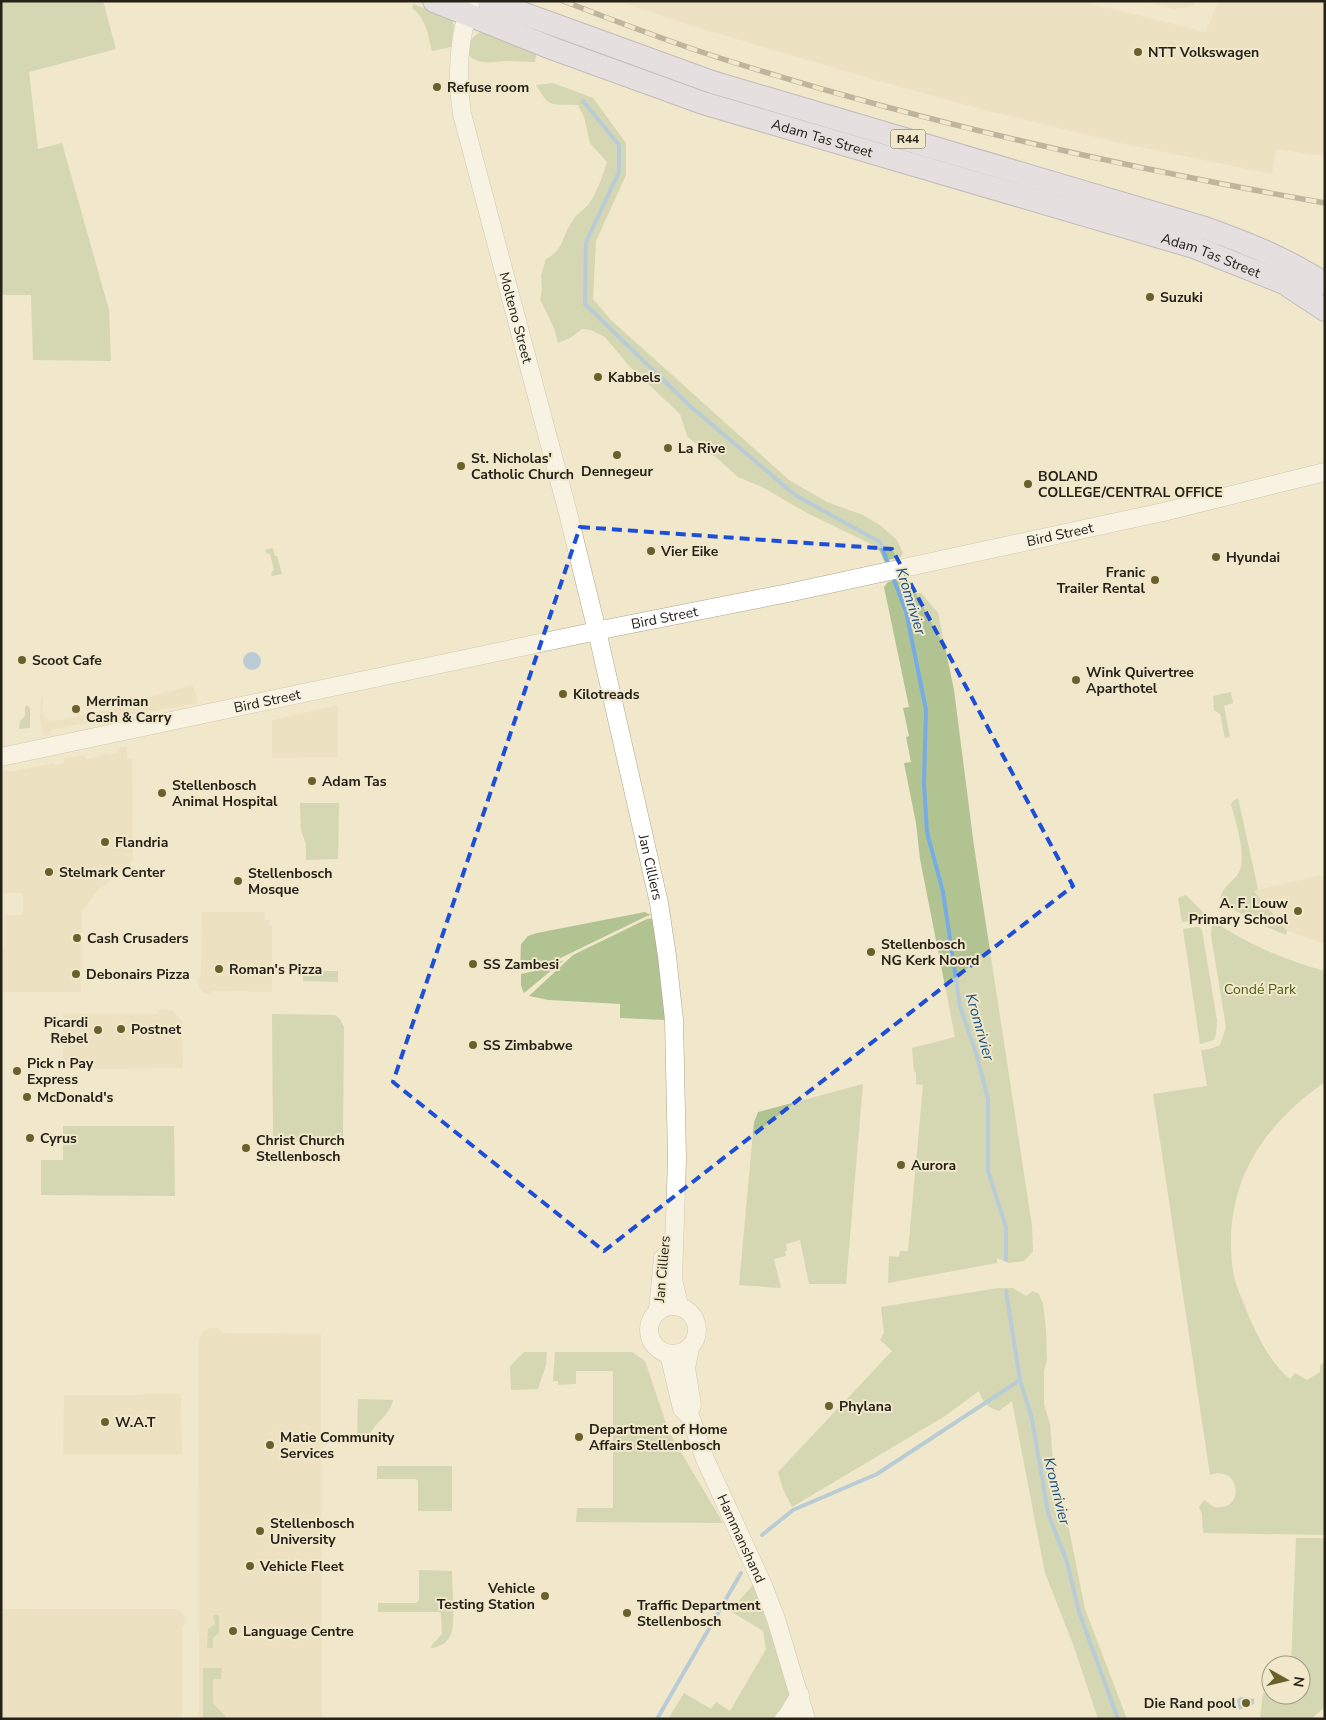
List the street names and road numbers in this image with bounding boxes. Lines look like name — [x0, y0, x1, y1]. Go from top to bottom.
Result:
street label: Adam Tas Street — [769, 115, 875, 162]
road number: R44 — [890, 130, 926, 148]
street label: Adam Tas Street — [1159, 229, 1263, 283]
street label: Molteno Street — [494, 270, 537, 365]
street label: Bird Street — [1025, 518, 1095, 551]
street label: Bird Street — [630, 602, 700, 634]
street label: Bird Street — [232, 685, 302, 718]
street label: Jan Cilliers — [633, 831, 667, 902]
street label: Jan Cilliers — [650, 1235, 675, 1304]
street label: Hammanshand — [712, 1491, 770, 1586]

